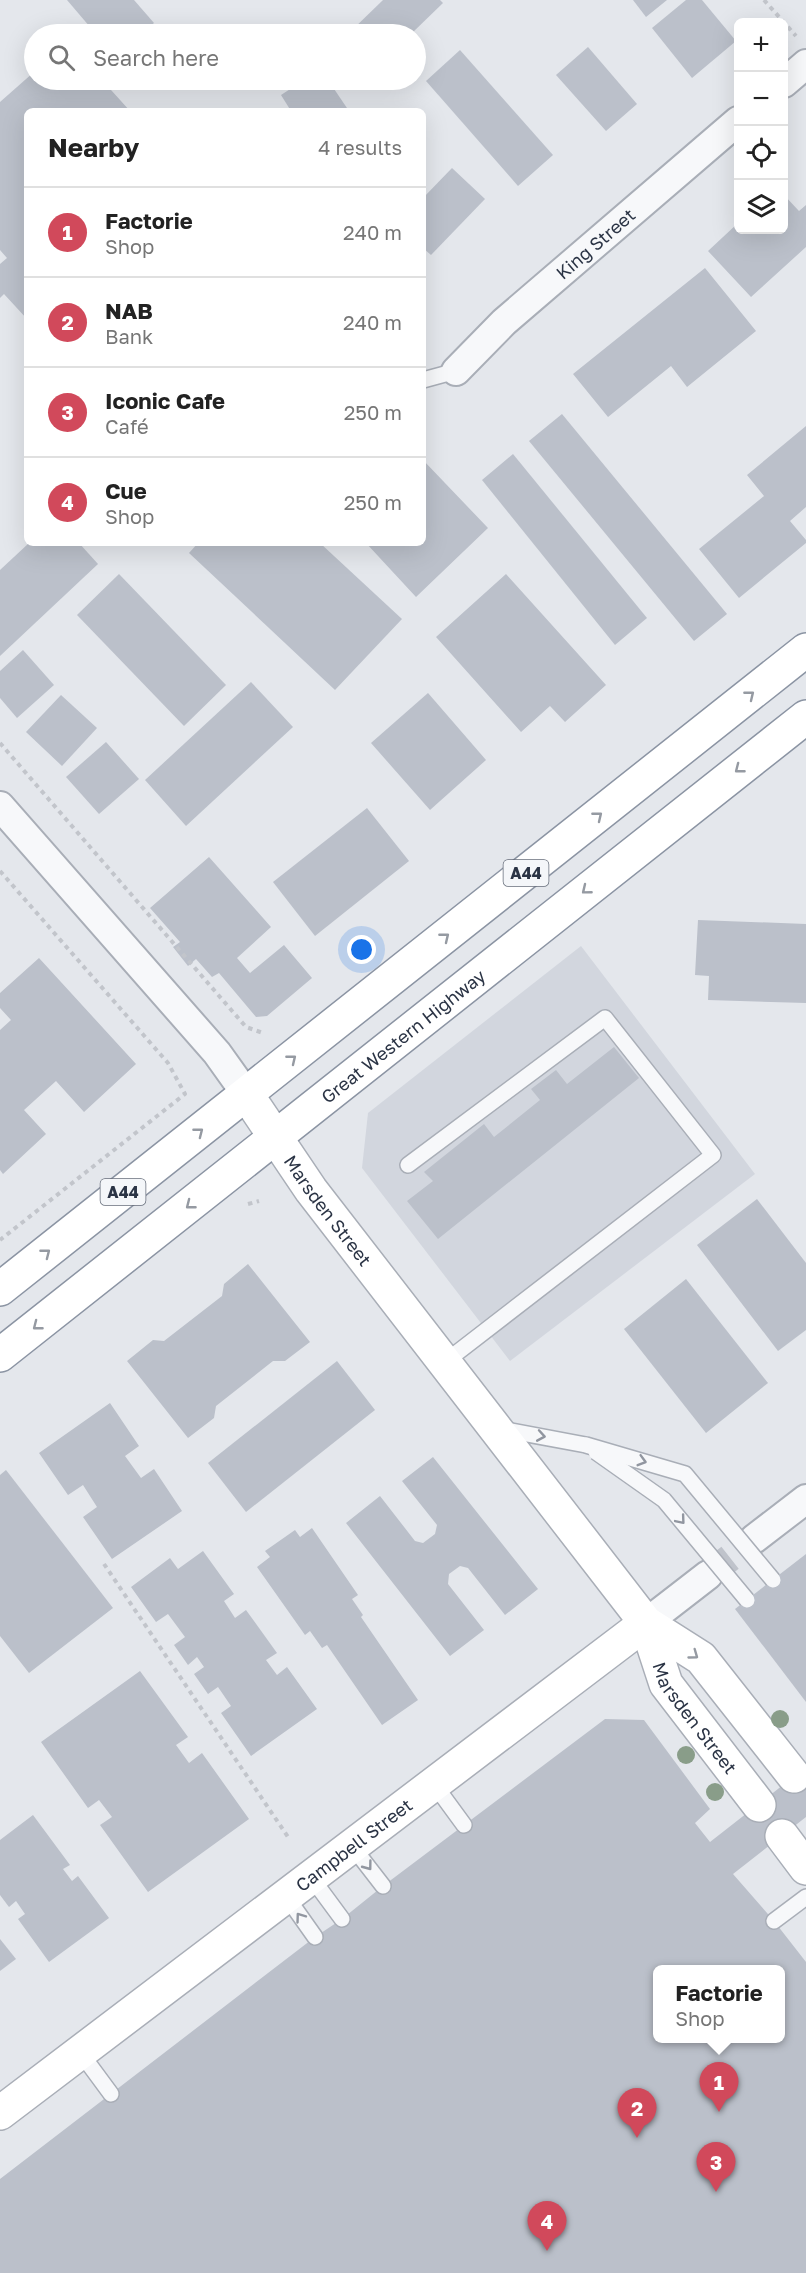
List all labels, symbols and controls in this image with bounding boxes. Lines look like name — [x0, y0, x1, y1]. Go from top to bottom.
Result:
map controls — [734, 18, 788, 234]
button: + — [734, 18, 788, 72]
search box — [24, 24, 426, 90]
icon: search — [45, 41, 78, 74]
text: Search here — [93, 44, 219, 71]
button: − — [734, 72, 788, 126]
button: locate — [734, 126, 788, 180]
text: Nearby — [48, 132, 139, 163]
text: 4 results — [318, 135, 402, 159]
button: layers — [734, 180, 788, 234]
street label: King Street — [551, 204, 639, 284]
text: Factorie — [105, 207, 193, 234]
text: 1 — [62, 220, 73, 244]
text: 240 m — [343, 220, 402, 244]
text: Shop — [105, 234, 154, 258]
text: NAB — [105, 297, 153, 324]
text: 2 — [61, 310, 74, 334]
text: 240 m — [343, 310, 402, 334]
text: Bank — [105, 324, 153, 348]
text: Iconic Cafe — [105, 387, 225, 414]
text: 3 — [61, 400, 74, 424]
text: 250 m — [344, 400, 402, 424]
text: Café — [105, 414, 149, 438]
text: Cue — [105, 477, 147, 504]
text: 4 — [61, 490, 74, 514]
text: 250 m — [344, 490, 402, 514]
text: Shop — [105, 504, 154, 528]
one-way arrow — [743, 691, 754, 702]
one-way arrow — [734, 762, 745, 773]
one-way arrow — [591, 812, 602, 823]
road number: A44 — [504, 860, 548, 886]
one-way arrow — [582, 882, 593, 893]
one-way arrow — [438, 934, 449, 945]
your location — [347, 935, 376, 964]
street label: Great Western Highway — [317, 964, 489, 1108]
one-way arrow — [286, 1055, 297, 1066]
one-way arrow — [193, 1129, 204, 1140]
street label: Marsden Street — [280, 1151, 376, 1270]
road number: A44 — [100, 1179, 146, 1205]
one-way arrow — [186, 1198, 197, 1209]
one-way arrow — [39, 1249, 50, 1260]
one-way arrow — [33, 1318, 44, 1329]
one-way arrow — [537, 1430, 546, 1442]
one-way arrow — [636, 1454, 647, 1466]
one-way arrow — [673, 1513, 684, 1524]
one-way arrow — [688, 1648, 699, 1659]
street label: Marsden Street — [649, 1659, 742, 1778]
street label: Campbell Street — [291, 1794, 416, 1896]
one-way arrow — [360, 1860, 371, 1871]
one-way arrow — [297, 1912, 308, 1923]
popup — [653, 1965, 785, 2043]
text: Factorie — [675, 1979, 763, 2006]
text: Shop — [675, 2006, 725, 2030]
pin: 1 — [700, 2062, 738, 2112]
pin: 2 — [618, 2088, 656, 2138]
pin: 3 — [696, 2142, 736, 2192]
pin: 4 — [528, 2202, 566, 2251]

